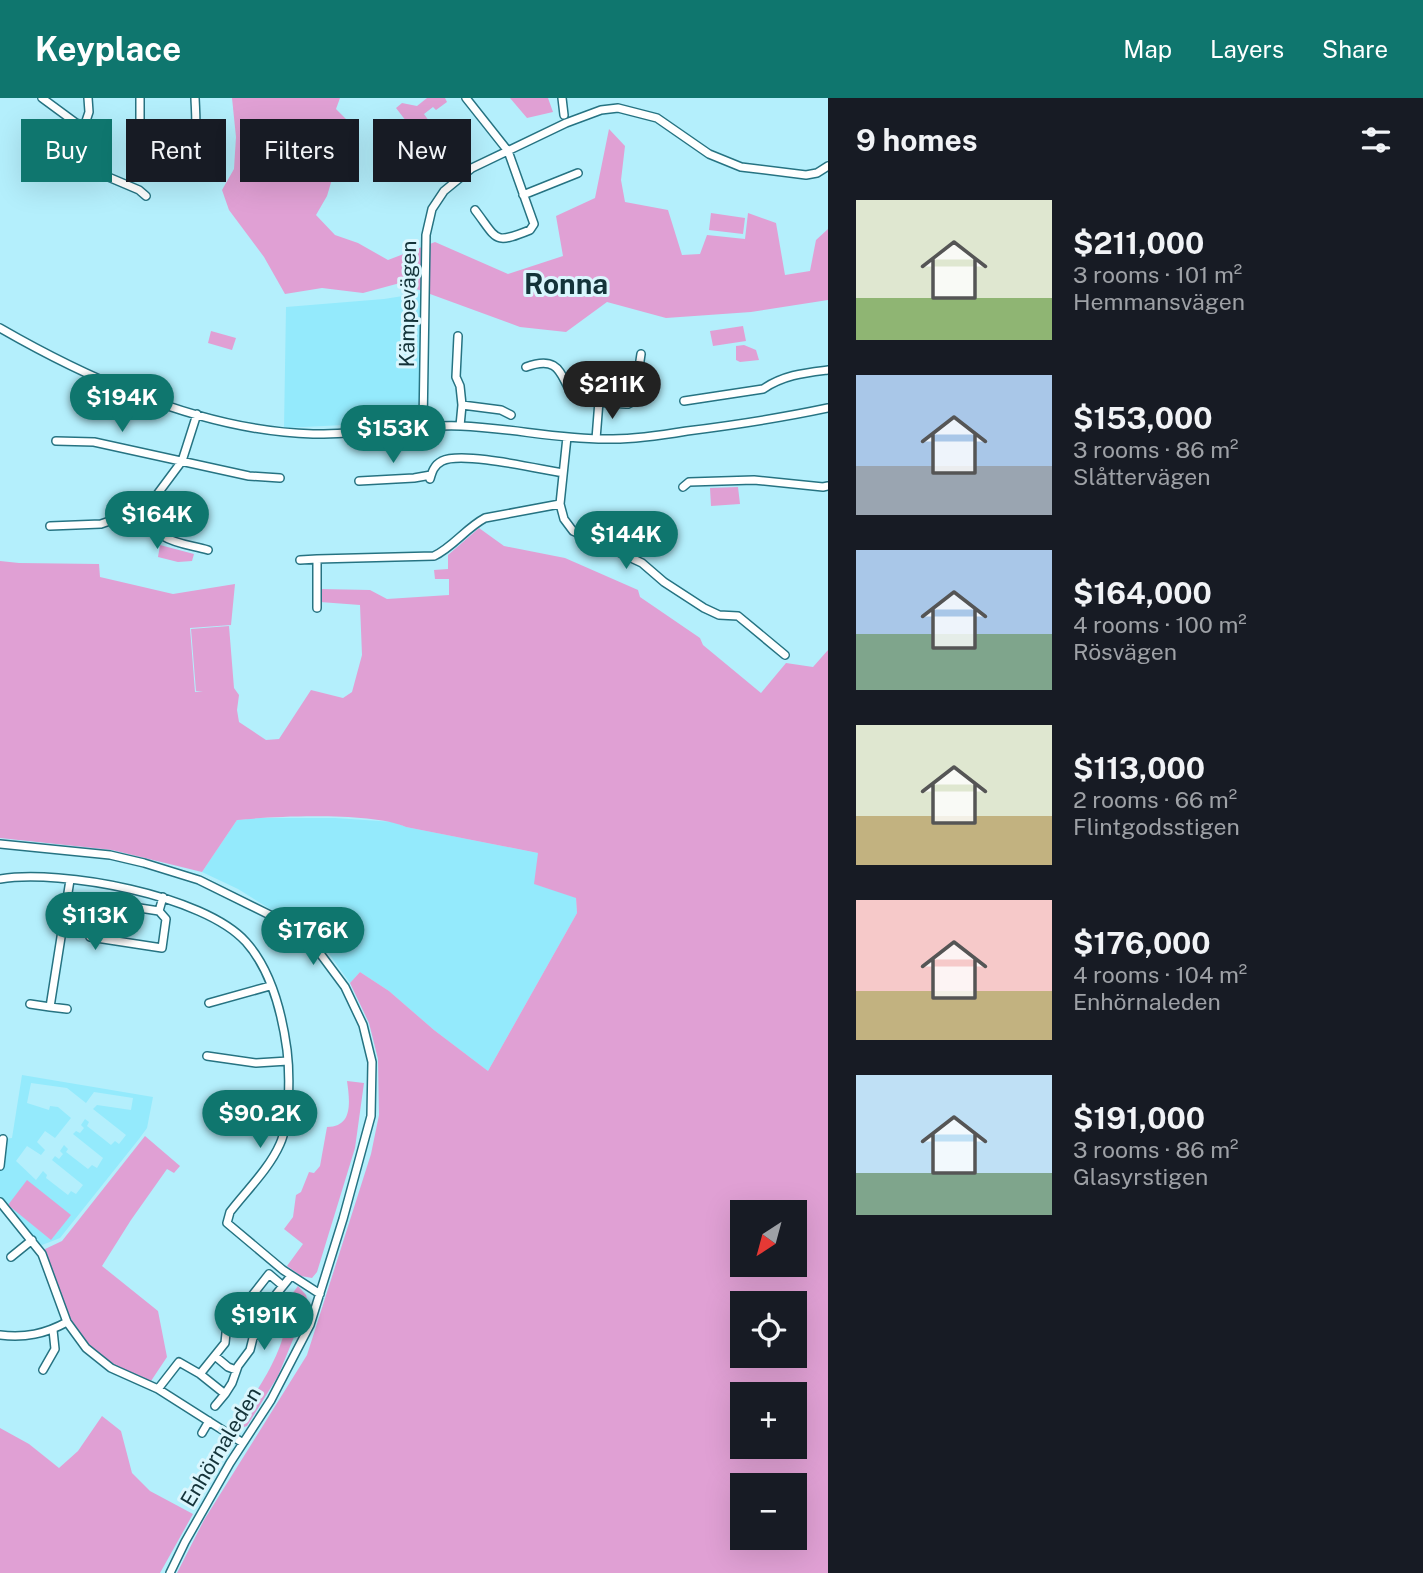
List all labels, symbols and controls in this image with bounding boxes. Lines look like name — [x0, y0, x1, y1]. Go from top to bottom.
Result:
text: Keyplace — [35, 30, 181, 68]
text: Map — [1123, 35, 1172, 63]
text: Layers — [1210, 35, 1284, 63]
text: Share — [1322, 35, 1388, 63]
chip: Buy — [21, 119, 112, 182]
chip: Rent — [126, 119, 226, 182]
chip: Filters — [240, 119, 359, 182]
chip: New — [373, 119, 471, 182]
icon: filters — [1357, 121, 1395, 159]
text: 9 homes — [856, 122, 978, 158]
text: $211,000 — [1073, 225, 1204, 261]
icon: home — [912, 228, 996, 312]
street label: Kämpevägen — [394, 240, 421, 368]
text: 3 rooms · 101 m² — [1073, 261, 1242, 288]
district label: Ronna — [524, 267, 608, 300]
text: Hemmansvägen — [1073, 288, 1245, 315]
pin: $211K — [563, 362, 661, 421]
text: $211K — [579, 370, 645, 397]
pin: $194K — [73, 374, 171, 434]
text: $194K — [86, 383, 158, 410]
text: $153,000 — [1073, 400, 1213, 436]
icon: home — [912, 403, 996, 487]
pin: $153K — [344, 406, 442, 465]
text: $153K — [357, 414, 429, 441]
text: 3 rooms · 86 m² — [1073, 436, 1239, 463]
text: Slåttervägen — [1073, 463, 1211, 490]
pin: $164K — [108, 491, 206, 551]
text: $164K — [121, 500, 193, 527]
pin: $144K — [577, 512, 675, 571]
text: $144K — [590, 520, 662, 547]
text: $164,000 — [1073, 575, 1212, 611]
icon: home — [912, 578, 996, 662]
text: 4 rooms · 100 m² — [1073, 611, 1247, 638]
text: Rösvägen — [1073, 638, 1177, 665]
text: $113,000 — [1073, 750, 1205, 786]
icon: home — [912, 753, 996, 837]
text: 2 rooms · 66 m² — [1073, 786, 1237, 813]
text: Flintgodsstigen — [1073, 813, 1240, 840]
pin: $113K — [46, 892, 144, 952]
text: $113K — [61, 901, 129, 928]
pin: $176K — [264, 908, 362, 967]
text: $176K — [277, 916, 349, 943]
text: $176,000 — [1073, 925, 1211, 961]
icon: home — [912, 928, 996, 1012]
text: 4 rooms · 104 m² — [1073, 961, 1247, 988]
text: Enhörnaleden — [1073, 988, 1221, 1015]
pin: $90.2K — [203, 1090, 317, 1150]
text: $90.2K — [218, 1099, 302, 1126]
text: $191,000 — [1073, 1100, 1205, 1136]
icon: home — [912, 1103, 996, 1187]
text: 3 rooms · 86 m² — [1073, 1136, 1239, 1163]
text: Glasyrstigen — [1073, 1163, 1208, 1190]
north arrow — [730, 1200, 807, 1278]
map controls — [730, 1200, 807, 1550]
button: locate — [730, 1291, 807, 1368]
pin: $191K — [215, 1292, 313, 1352]
text: $191K — [231, 1301, 298, 1328]
street label: Enhörnaleden — [175, 1382, 266, 1511]
button: + — [730, 1382, 807, 1459]
button: − — [730, 1473, 807, 1550]

